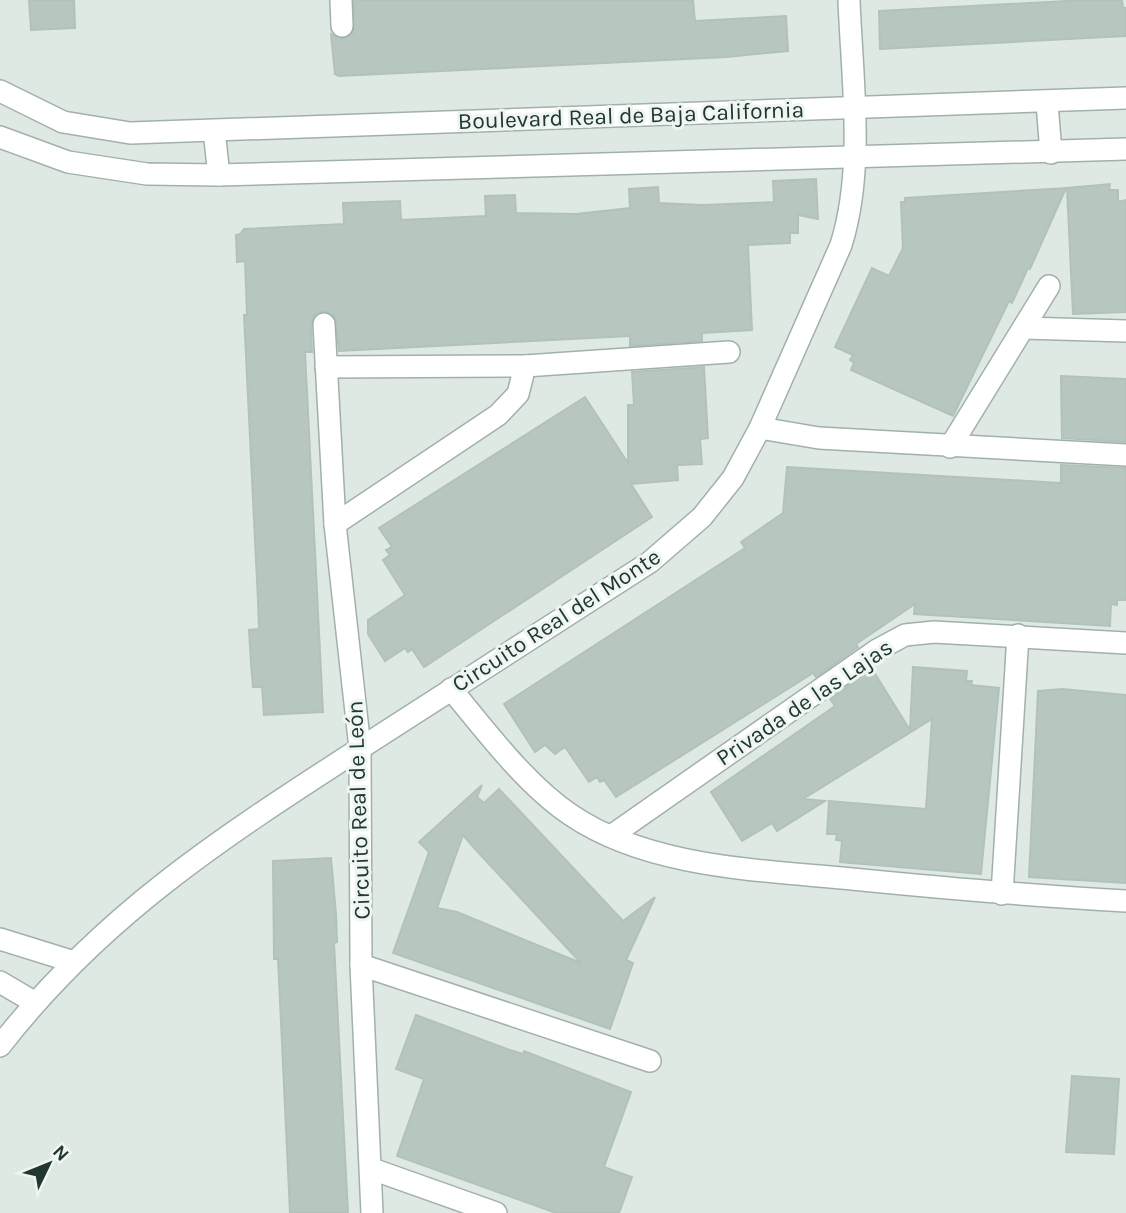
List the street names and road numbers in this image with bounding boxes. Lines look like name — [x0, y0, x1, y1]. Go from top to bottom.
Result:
street label: Boulevard Real de Baja California — [457, 96, 805, 135]
street label: Circuito Real del Monte — [447, 543, 665, 698]
street label: Privada de las Lajas — [711, 633, 898, 771]
street label: Circuito Real de León — [341, 700, 376, 920]

